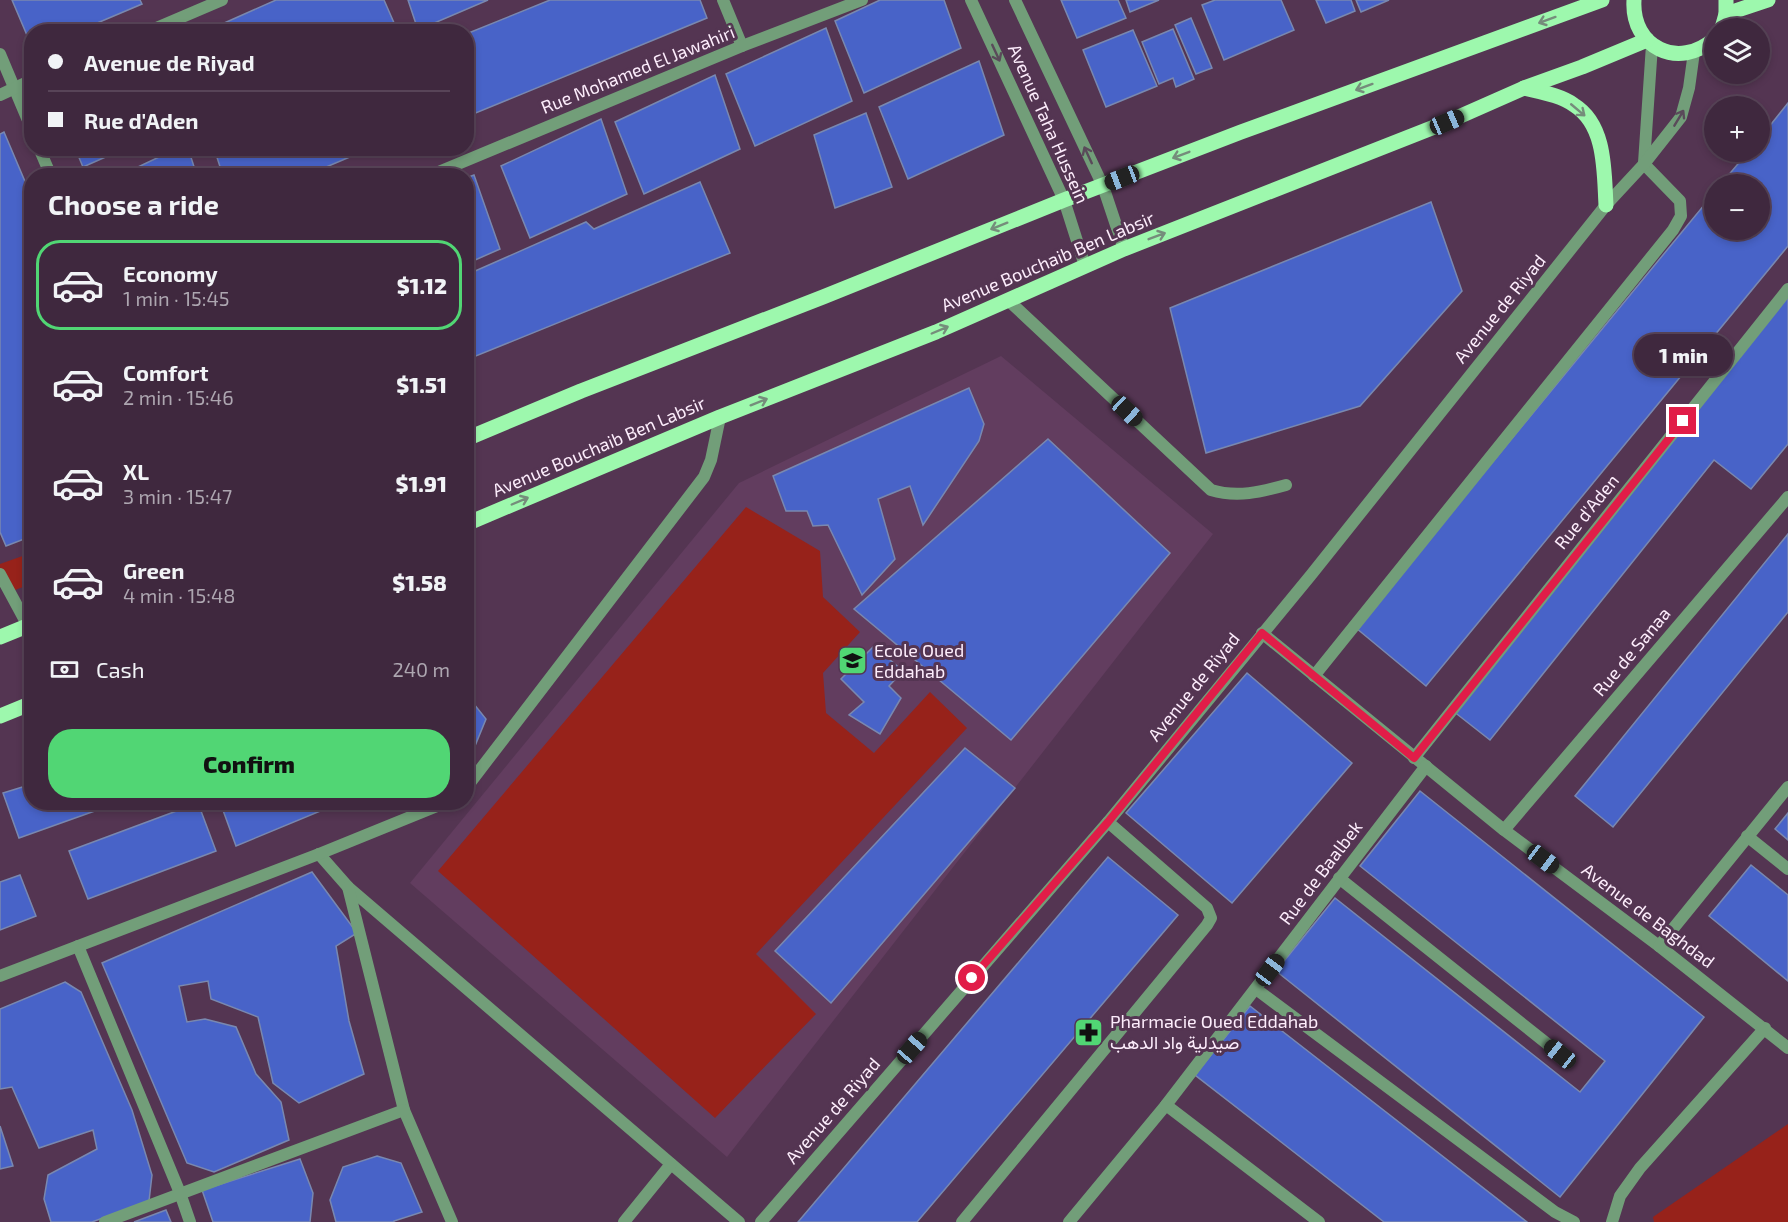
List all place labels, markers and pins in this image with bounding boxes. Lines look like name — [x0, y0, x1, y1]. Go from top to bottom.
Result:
place label: Ecole Oued Eddahab — [874, 639, 964, 682]
school or university icon: Ecole Oued Eddahab — [837, 645, 869, 677]
place label: Pharmacie Oued Eddahab صيدلية واد الدهب — [1110, 1010, 1318, 1054]
pharmacy icon: Pharmacie Oued Eddahab صيدلية واد الدهب — [1073, 1016, 1105, 1048]

